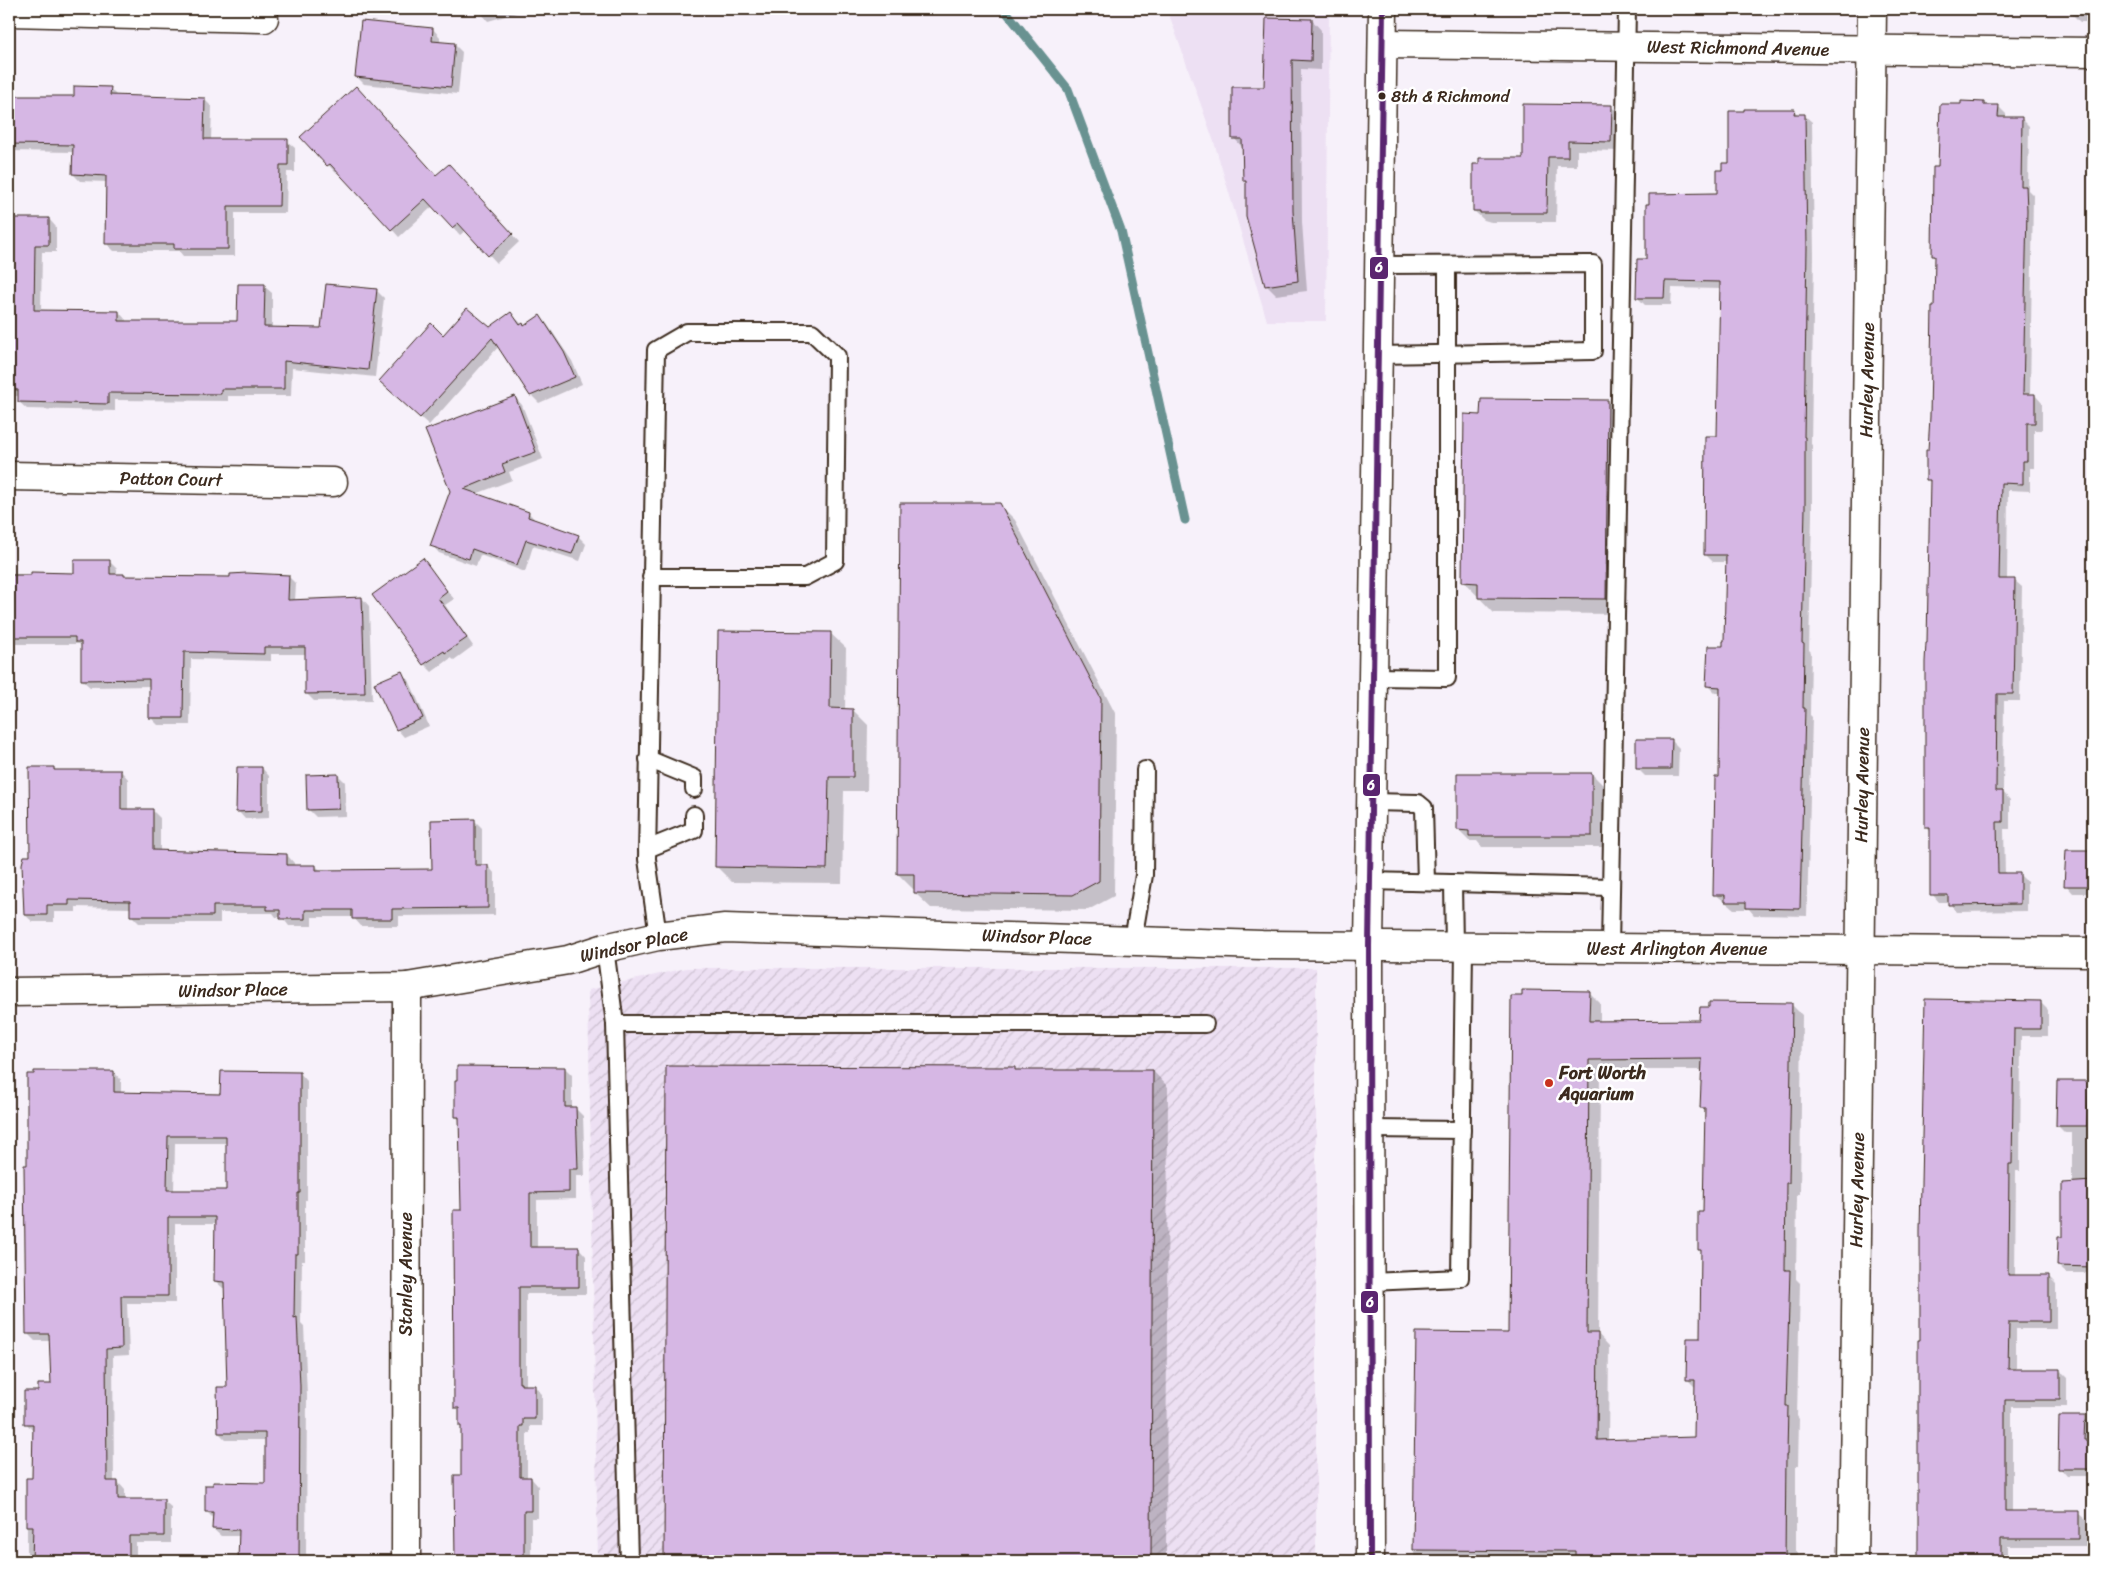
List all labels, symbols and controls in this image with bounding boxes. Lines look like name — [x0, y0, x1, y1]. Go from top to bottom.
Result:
street label: West Richmond Avenue — [1647, 30, 1830, 66]
place label: 8th & Richmond — [1391, 81, 1511, 111]
marker: 8th & Richmond — [1377, 91, 1387, 101]
text: 6 — [1374, 255, 1383, 280]
line badge: 6 — [1369, 256, 1389, 280]
street label: Hurley Avenue — [1850, 322, 1884, 438]
street label: Patton Court — [119, 462, 223, 496]
street label: Hurley Avenue — [1845, 727, 1879, 843]
line badge: 6 — [1362, 773, 1381, 797]
text: 6 — [1366, 773, 1375, 798]
street label: Windsor Place — [577, 918, 691, 972]
street label: Windsor Place — [981, 919, 1093, 955]
street label: West Arlington Avenue — [1587, 933, 1767, 965]
street label: Windsor Place — [178, 973, 288, 1007]
place label: Fort Worth Aquarium — [1558, 1057, 1646, 1110]
marker: Fort Worth Aquarium — [1543, 1077, 1555, 1089]
street label: Hurley Avenue — [1840, 1132, 1874, 1248]
street label: Stanley Avenue — [390, 1212, 422, 1336]
line badge: 6 — [1360, 1290, 1379, 1314]
text: 6 — [1365, 1290, 1374, 1315]

